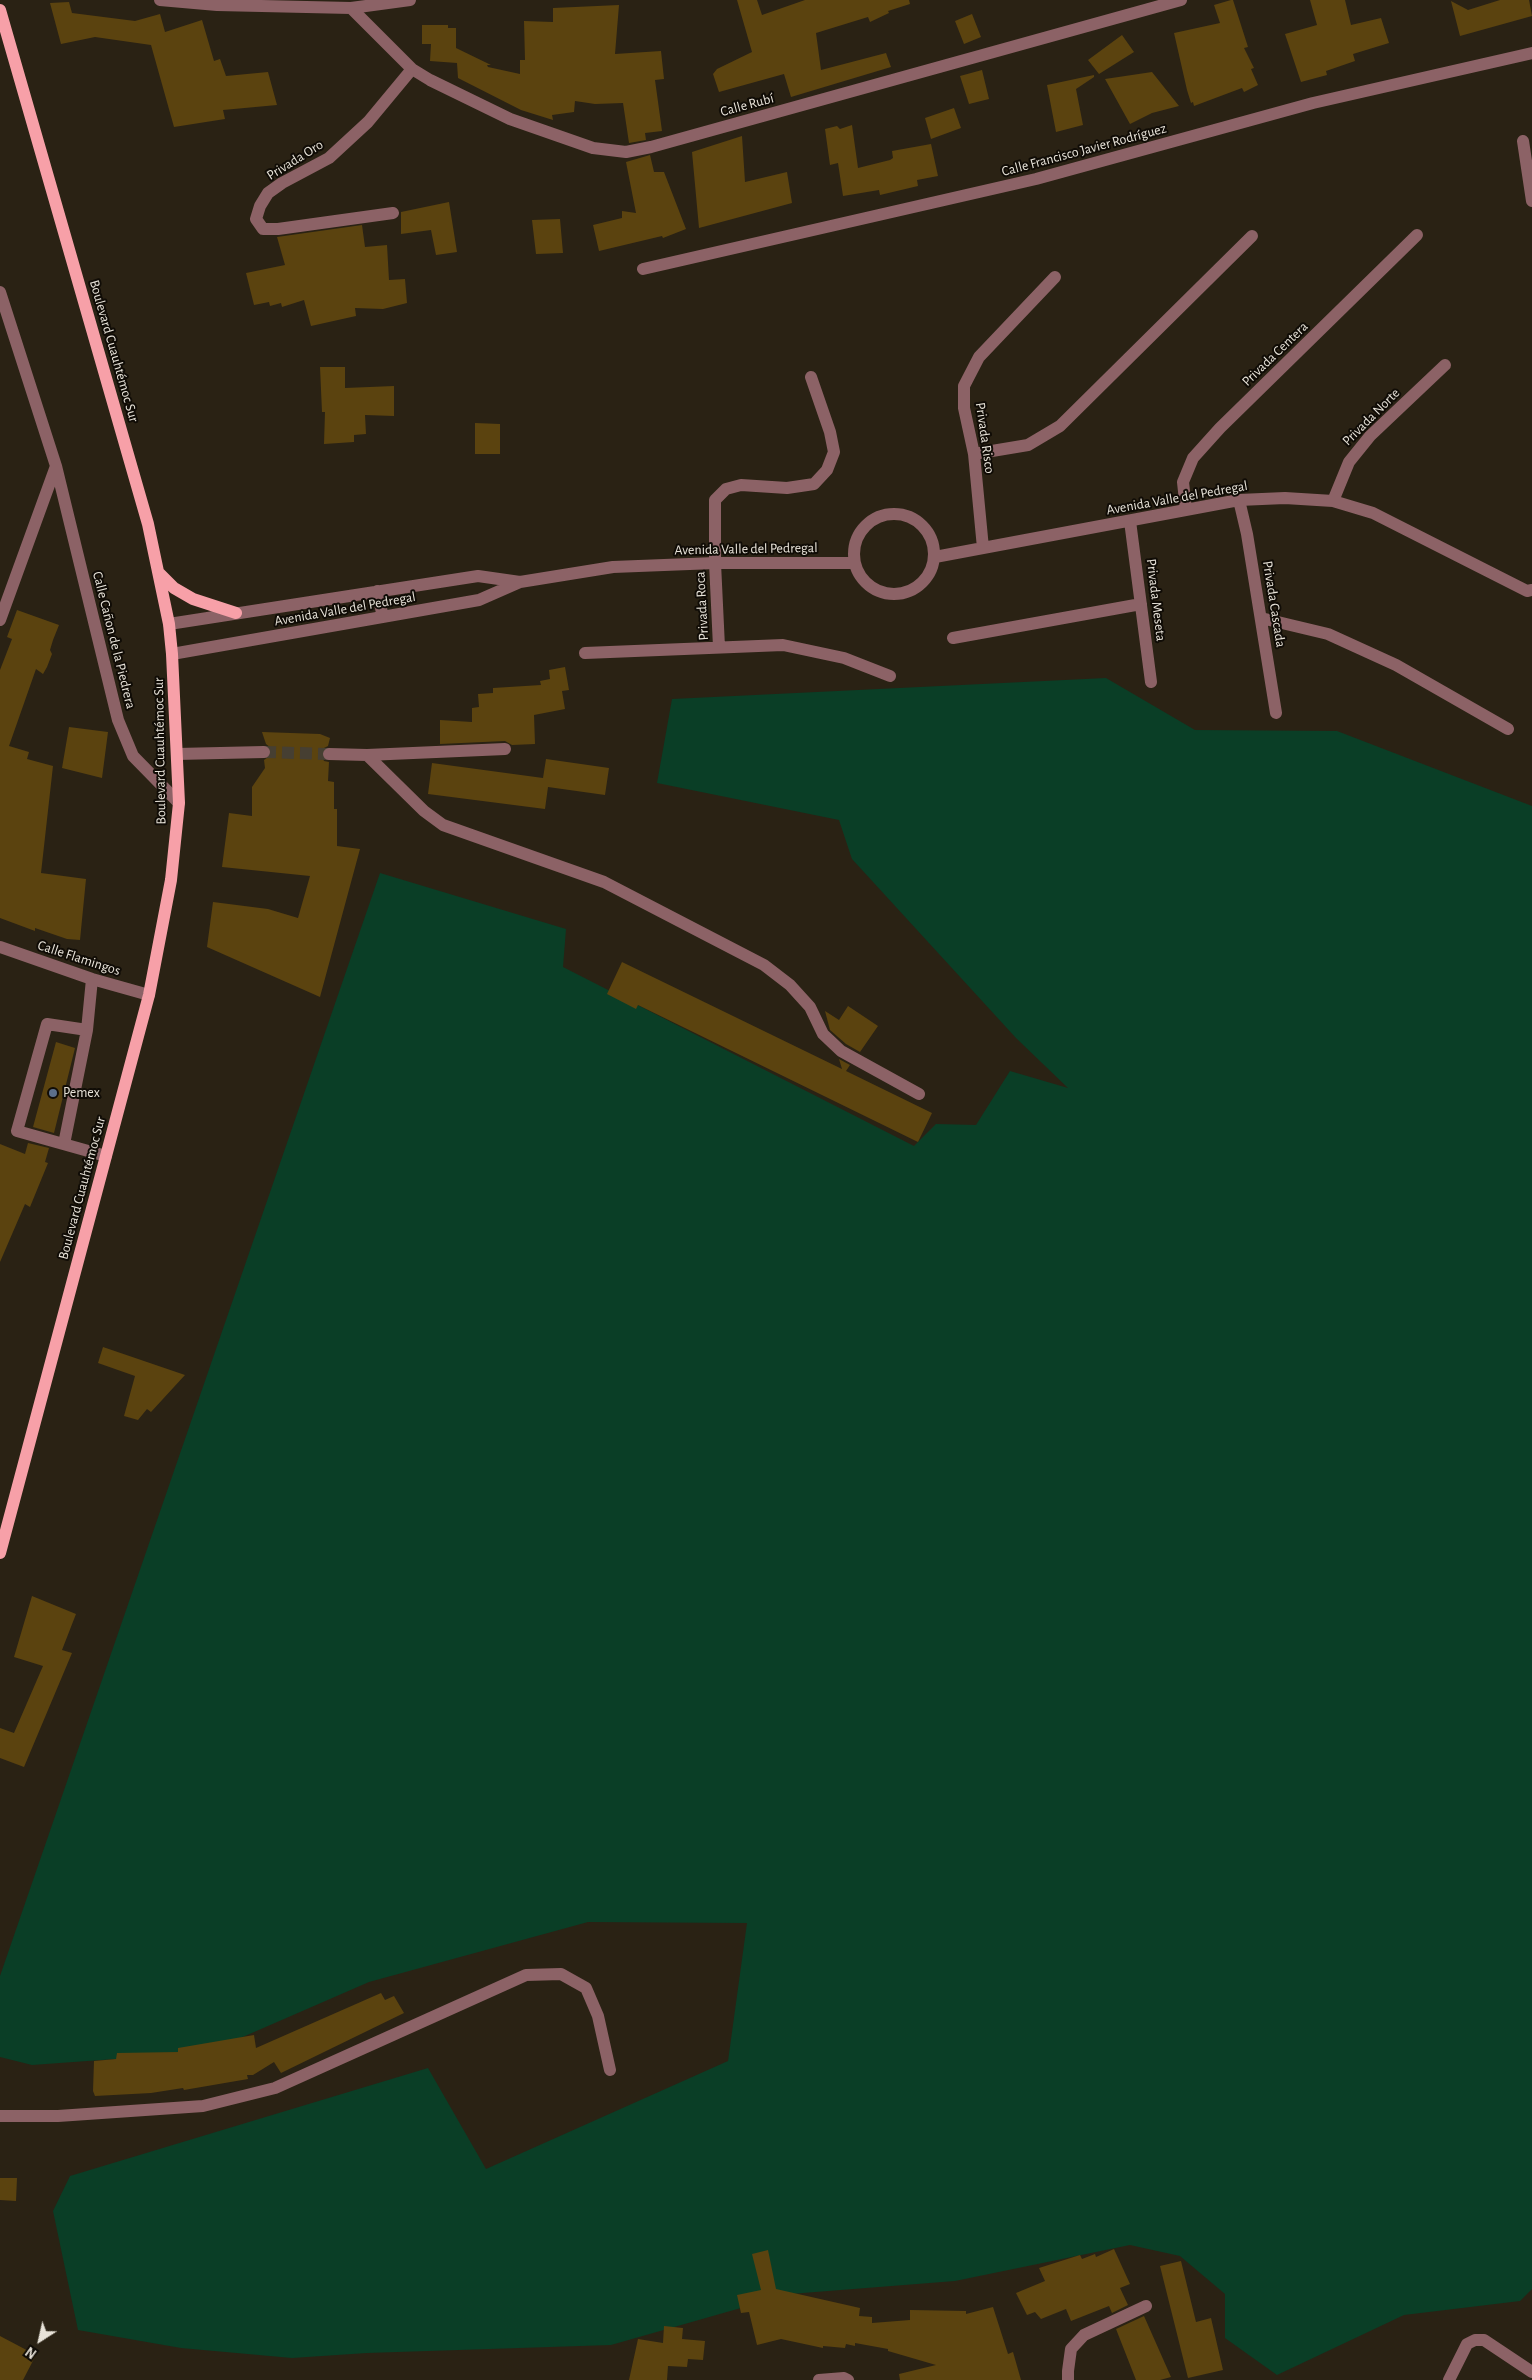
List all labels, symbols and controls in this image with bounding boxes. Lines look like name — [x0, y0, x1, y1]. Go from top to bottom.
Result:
street label: Calle Rubí — [718, 90, 776, 120]
street label: Calle Francisco Javier Rodríguez — [1000, 120, 1168, 180]
street label: Privada Oro — [264, 136, 326, 184]
street label: Boulevard Cuauhtémoc Sur — [86, 278, 142, 424]
street label: Privada Centera — [1238, 318, 1312, 390]
street label: Privada Norte — [1339, 385, 1403, 449]
street label: Privada Risco — [972, 401, 998, 475]
street label: Avenida Valle del Pedregal — [1105, 477, 1249, 519]
street label: Avenida Valle del Pedregal — [674, 539, 818, 559]
street label: Privada Meseta — [1143, 558, 1169, 642]
street label: Privada Cascada — [1259, 559, 1289, 649]
street label: Calle Cañon de la Piedrera — [89, 570, 139, 710]
street label: Privada Roca — [692, 571, 712, 641]
street label: Avenida Valle del Pedregal — [273, 588, 417, 630]
street label: Boulevard Cuauhtémoc Sur — [150, 677, 170, 825]
street label: Calle Flamingos — [36, 937, 122, 979]
place label: Pemex — [63, 1085, 100, 1101]
marker: Pemex — [47, 1087, 59, 1099]
street label: Boulevard Cuauhtémoc Sur — [55, 1115, 109, 1261]
north arrow — [15, 2315, 65, 2365]
text: N — [23, 2344, 39, 2361]

